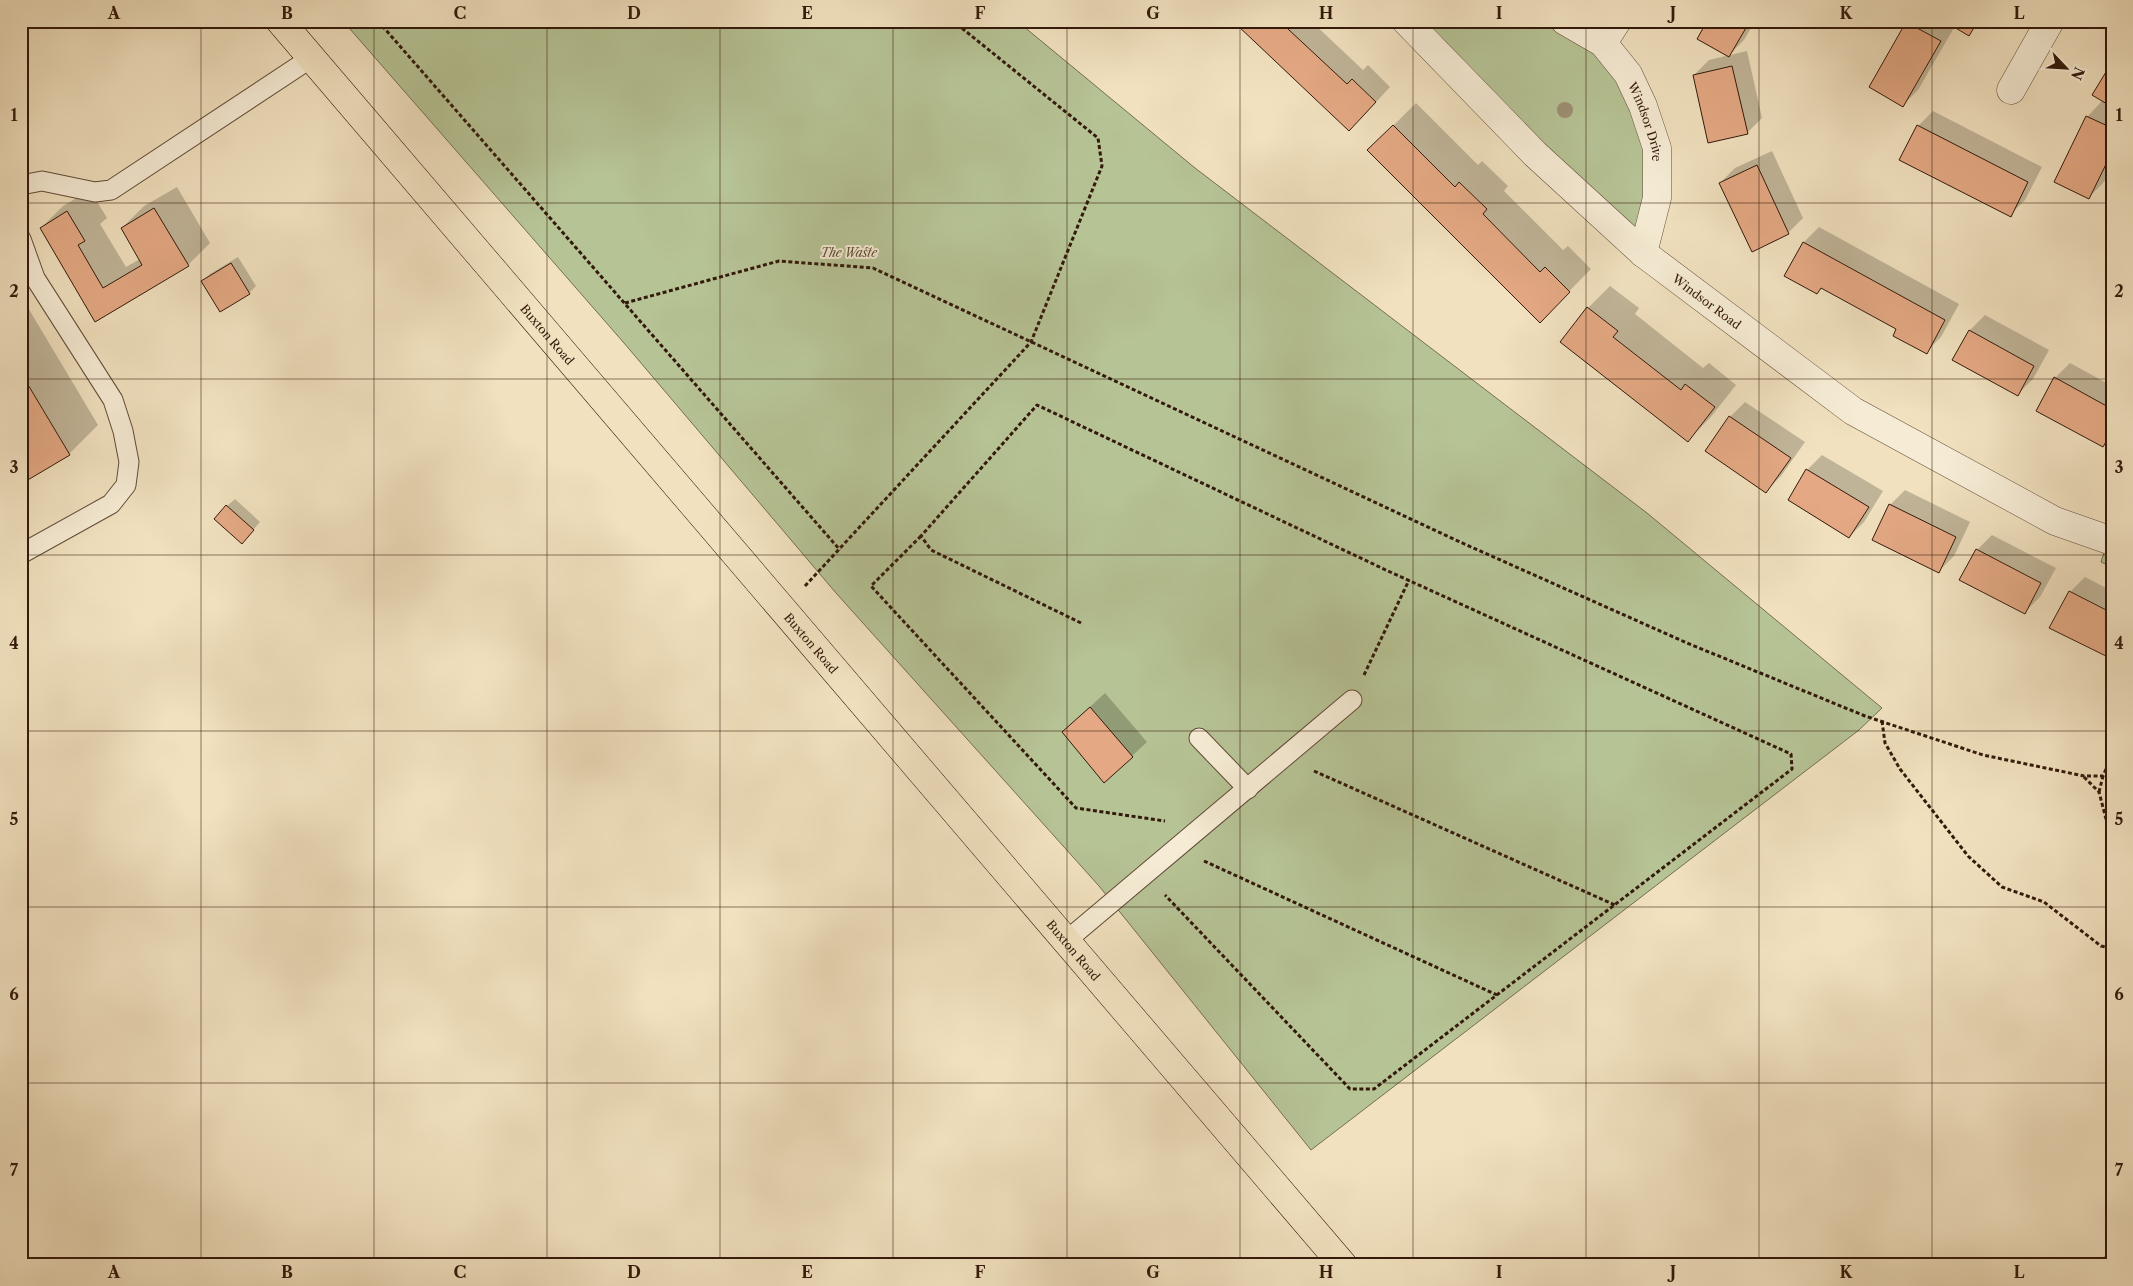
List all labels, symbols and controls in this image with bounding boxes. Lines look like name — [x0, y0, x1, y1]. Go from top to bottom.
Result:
text: A — [107, 3, 121, 23]
text: B — [281, 3, 293, 23]
text: C — [454, 3, 466, 23]
text: D — [627, 3, 641, 23]
text: E — [801, 3, 813, 23]
text: F — [975, 3, 986, 23]
text: G — [1146, 3, 1160, 23]
text: H — [1319, 3, 1333, 23]
text: I — [1496, 3, 1503, 23]
text: J — [1667, 3, 1676, 23]
text: K — [1840, 3, 1854, 23]
text: L — [2013, 3, 2025, 23]
north arrow — [2040, 42, 2090, 92]
text: N — [2067, 64, 2089, 83]
street label: Windsor Drive — [1625, 79, 1665, 162]
text: 1 — [10, 105, 18, 125]
text: 1 — [2115, 105, 2123, 125]
park label: The Waste — [821, 245, 878, 260]
street label: Windsor Road — [1669, 270, 1745, 332]
text: 2 — [9, 281, 19, 301]
text: 2 — [2114, 281, 2124, 301]
street label: Buxton Road — [518, 301, 578, 368]
text: 3 — [9, 457, 19, 477]
text: 3 — [2114, 457, 2124, 477]
street label: Buxton Road — [781, 610, 842, 677]
text: 4 — [9, 633, 19, 653]
text: 4 — [2114, 633, 2124, 653]
text: 5 — [10, 809, 19, 829]
text: 5 — [2115, 809, 2124, 829]
street label: Buxton Road — [1044, 917, 1104, 984]
text: 6 — [9, 984, 19, 1004]
text: 6 — [2114, 984, 2124, 1004]
text: 7 — [10, 1160, 19, 1180]
text: 7 — [2115, 1160, 2124, 1180]
text: A — [107, 1262, 121, 1282]
text: B — [281, 1262, 293, 1282]
text: C — [454, 1262, 466, 1282]
text: D — [627, 1262, 641, 1282]
text: E — [801, 1262, 813, 1282]
text: F — [975, 1262, 986, 1282]
text: G — [1146, 1262, 1160, 1282]
text: H — [1319, 1262, 1333, 1282]
text: I — [1496, 1262, 1503, 1282]
text: J — [1667, 1262, 1676, 1282]
text: K — [1840, 1262, 1854, 1282]
text: L — [2013, 1262, 2025, 1282]

